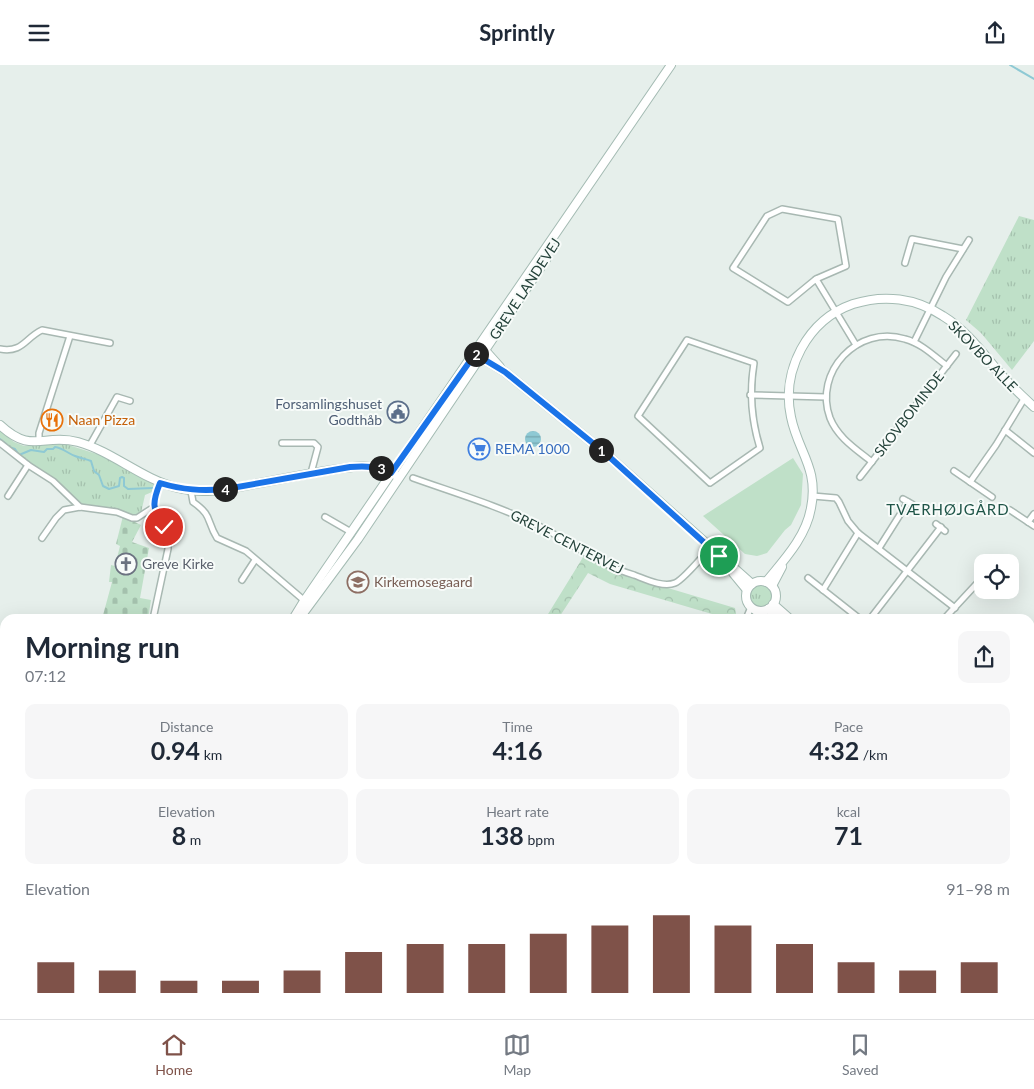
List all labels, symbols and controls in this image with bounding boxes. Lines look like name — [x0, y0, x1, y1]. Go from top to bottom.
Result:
icon: menu — [25, 19, 53, 47]
text: Sprintly — [479, 19, 555, 46]
icon: share — [981, 19, 1009, 47]
street label: GREVE LANDEVEJ — [485, 235, 564, 343]
street label: SKOVBO ALLE — [945, 317, 1021, 395]
pin: 2 — [464, 341, 488, 367]
text: 2 — [472, 346, 481, 363]
street label: SKOVBOMINDE — [870, 368, 947, 460]
place label: Forsamlingshuset Godthåb — [275, 395, 382, 428]
public building icon: Forsamlingshuset Godthåb — [386, 400, 410, 424]
restaurant icon: Naan Pizza — [40, 408, 64, 432]
place label: Naan Pizza — [68, 411, 135, 428]
supermarket icon: REMA 1000 — [467, 437, 491, 461]
pin: 1 — [588, 437, 614, 463]
place label: REMA 1000 — [495, 440, 570, 457]
text: 1 — [597, 442, 606, 459]
pin: 3 — [368, 455, 394, 481]
text: 3 — [377, 460, 386, 477]
pin: 4 — [212, 477, 238, 501]
text: 4 — [221, 481, 230, 498]
district label: TVÆRHØJGÅRD — [886, 500, 1010, 518]
pin — [143, 506, 185, 548]
street label: GREVE CENTERVEJ — [508, 506, 627, 577]
icon: check — [150, 513, 178, 541]
pin — [698, 535, 740, 577]
icon: arrive — [705, 542, 733, 570]
church icon: Greve Kirke — [114, 552, 138, 576]
map controls — [974, 554, 1019, 599]
button: locate — [974, 554, 1019, 599]
place label: Greve Kirke — [142, 555, 214, 572]
school or university icon: Kirkemosegaard — [346, 570, 370, 594]
place label: Kirkemosegaard — [374, 573, 473, 590]
text: Morning run — [25, 630, 180, 664]
button: share — [958, 631, 1010, 683]
text: 07:12 — [25, 666, 66, 685]
text: Distance — [160, 718, 213, 735]
text: Time — [502, 718, 533, 735]
text: Pace — [834, 718, 863, 735]
text: 0.94 — [151, 735, 200, 765]
text: 4:16 — [493, 735, 542, 765]
text: 4:32 — [809, 735, 859, 765]
text: km — [200, 746, 222, 763]
text: /km — [859, 746, 888, 763]
text: Elevation — [158, 803, 215, 820]
text: Heart rate — [486, 803, 549, 820]
text: kcal — [837, 803, 860, 820]
text: 8 — [172, 820, 186, 850]
text: 138 — [480, 820, 524, 850]
text: 71 — [834, 820, 863, 850]
text: m — [186, 831, 201, 848]
text: bpm — [524, 831, 555, 848]
text: Elevation — [25, 879, 90, 898]
text: 91–98 m — [946, 879, 1010, 898]
tab: Home — [155, 1031, 193, 1078]
tab: Map — [503, 1031, 531, 1078]
tab: Saved — [842, 1031, 879, 1078]

